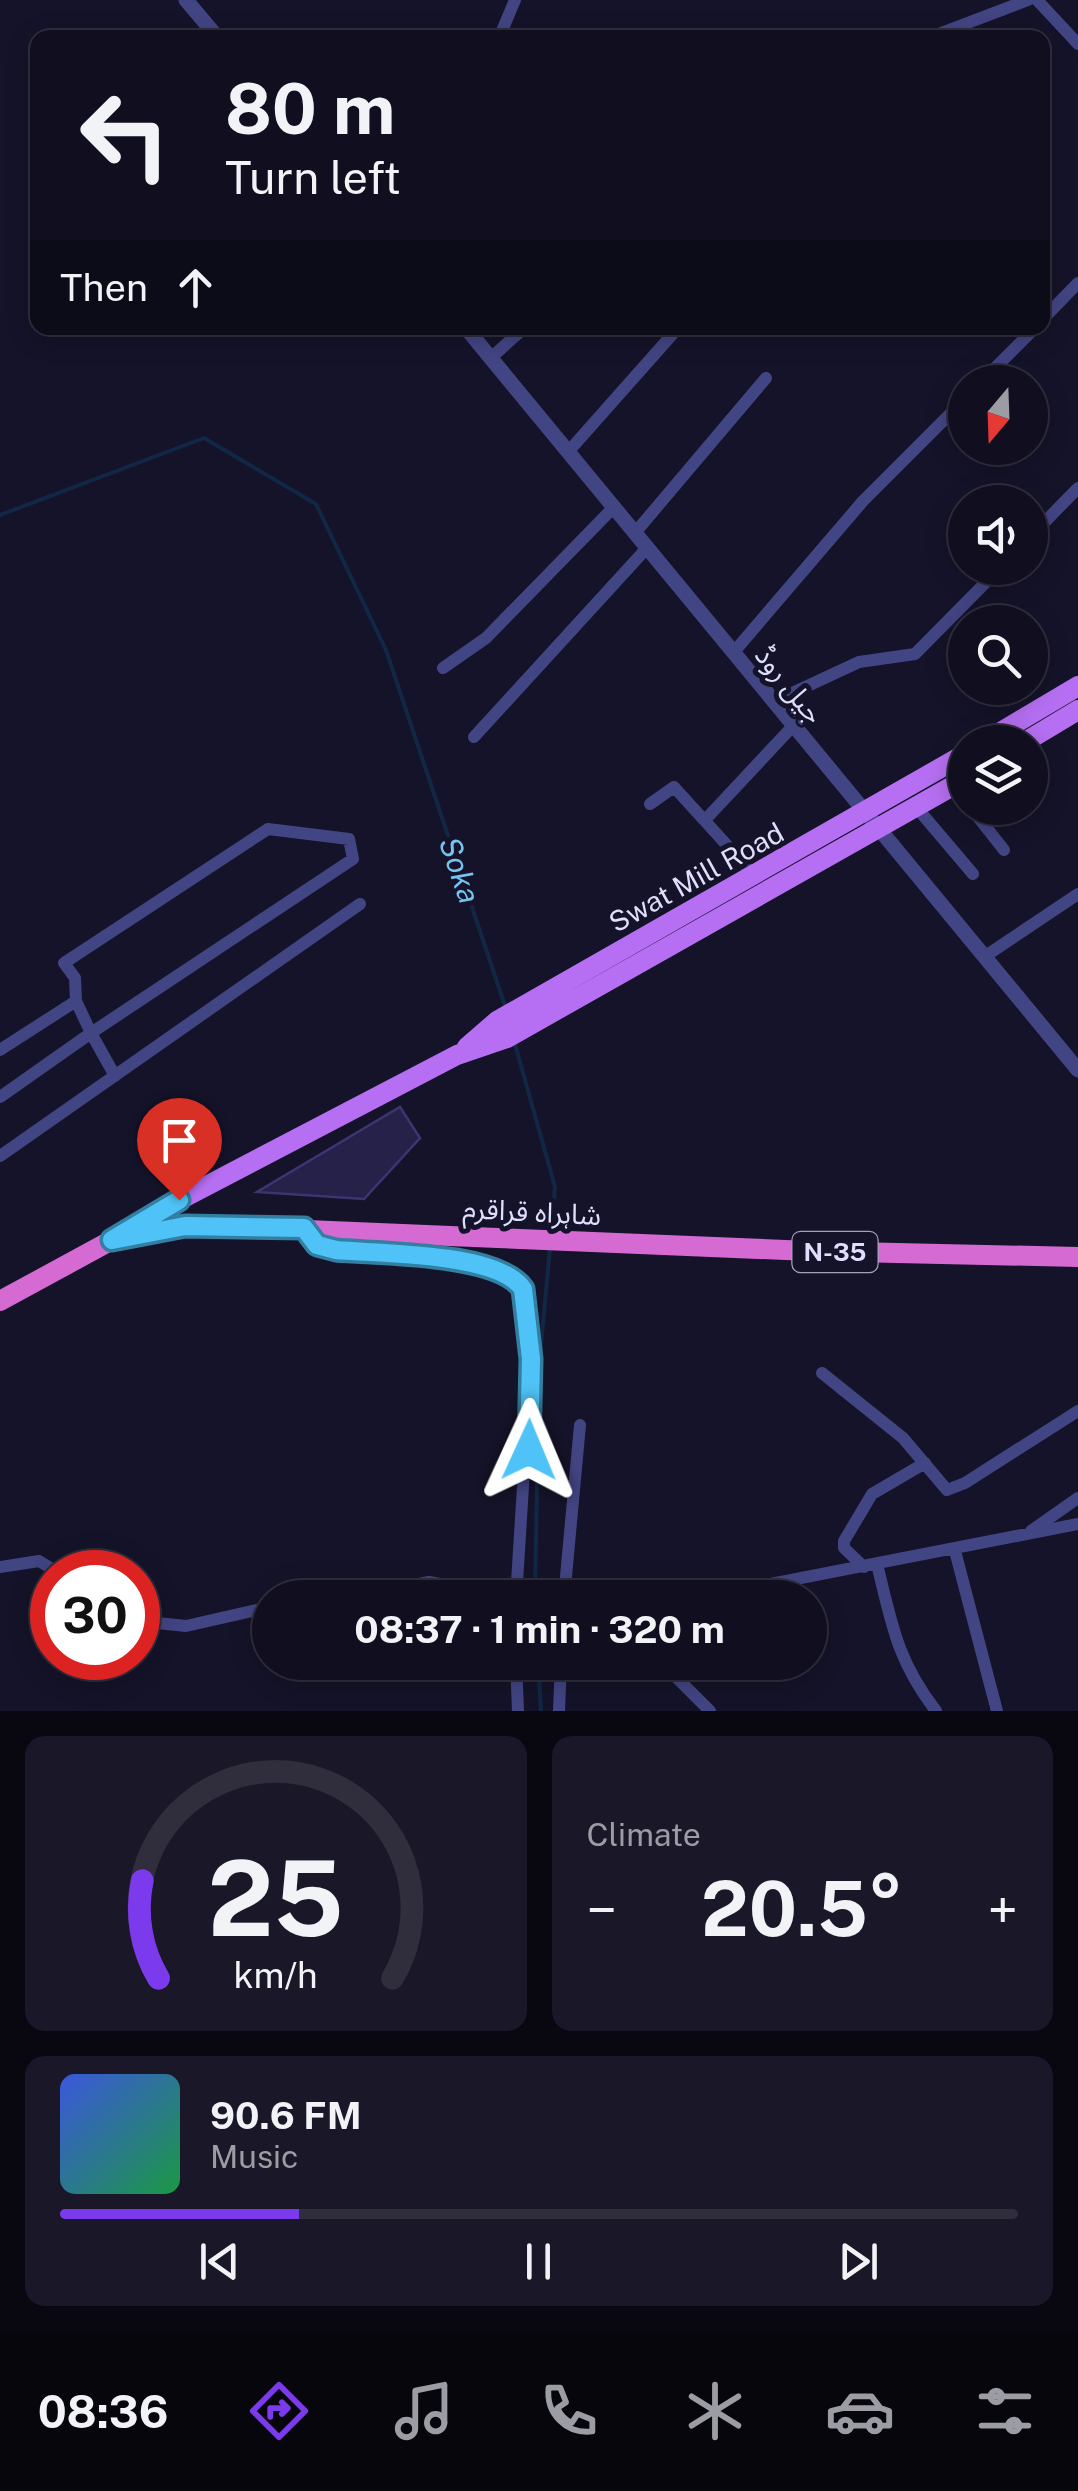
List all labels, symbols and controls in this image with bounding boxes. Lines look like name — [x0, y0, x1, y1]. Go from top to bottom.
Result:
text: 80 m — [225, 67, 395, 150]
icon: left — [60, 70, 190, 200]
text: Turn left — [225, 151, 401, 204]
icon: ahead — [168, 260, 223, 315]
text: Then — [60, 265, 148, 310]
north arrow — [948, 365, 1048, 465]
map controls — [948, 365, 1048, 825]
button: sound — [948, 485, 1048, 585]
button: search — [948, 605, 1048, 705]
street label: جیل روڈ — [748, 639, 831, 730]
button: layers — [948, 725, 1048, 825]
street label: Swat Mill Road — [603, 815, 789, 939]
water label: Soka — [432, 832, 488, 908]
pin — [137, 1098, 222, 1201]
icon: arrive — [152, 1113, 207, 1168]
street label: شاہراہ قراقرم — [462, 1191, 602, 1236]
road number: N-35 — [792, 1232, 878, 1272]
position arrow — [477, 1398, 581, 1502]
speed limit sign: 30 — [30, 1550, 160, 1680]
text: 08:37 · 1 min · 320 m — [354, 1607, 725, 1652]
text: Climate — [587, 1816, 701, 1853]
text: 25 — [208, 1837, 344, 1959]
text: 20.5° — [701, 1865, 903, 1953]
text: − — [587, 1878, 617, 1942]
text: + — [987, 1878, 1018, 1942]
text: km/h — [234, 1954, 318, 1996]
text: 90.6 FM — [210, 2093, 362, 2138]
text: Music — [210, 2138, 298, 2175]
icon: previous — [192, 2234, 247, 2289]
icon: pause — [511, 2234, 566, 2289]
icon: next — [831, 2234, 886, 2289]
icon: directions — [244, 2376, 314, 2446]
icon: music — [389, 2376, 459, 2446]
icon: phone — [534, 2376, 604, 2446]
icon: climate — [680, 2376, 750, 2446]
icon: car — [825, 2376, 895, 2446]
icon: filters — [970, 2376, 1040, 2446]
text: 08:36 — [38, 2385, 168, 2438]

